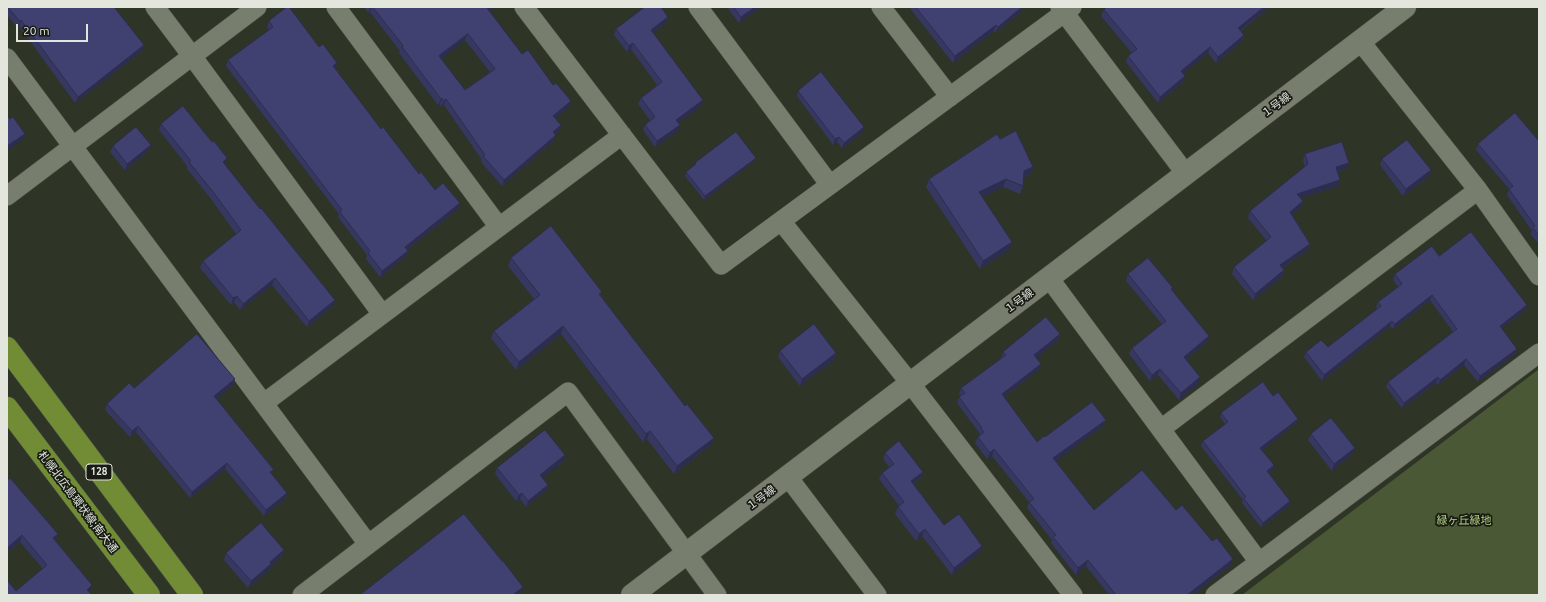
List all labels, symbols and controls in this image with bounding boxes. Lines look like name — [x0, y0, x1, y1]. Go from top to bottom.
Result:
scale bar — [18, 16, 90, 42]
text: 20 m — [23, 24, 50, 37]
street label: １号線 — [1259, 90, 1293, 120]
street label: １号線 — [1002, 286, 1036, 316]
street label: 札幌北広島環状線;南大通 — [36, 449, 120, 555]
road number: 128 — [86, 464, 112, 480]
street label: １号線 — [744, 483, 778, 513]
park label: 緑ヶ丘緑地 — [1437, 513, 1491, 527]

